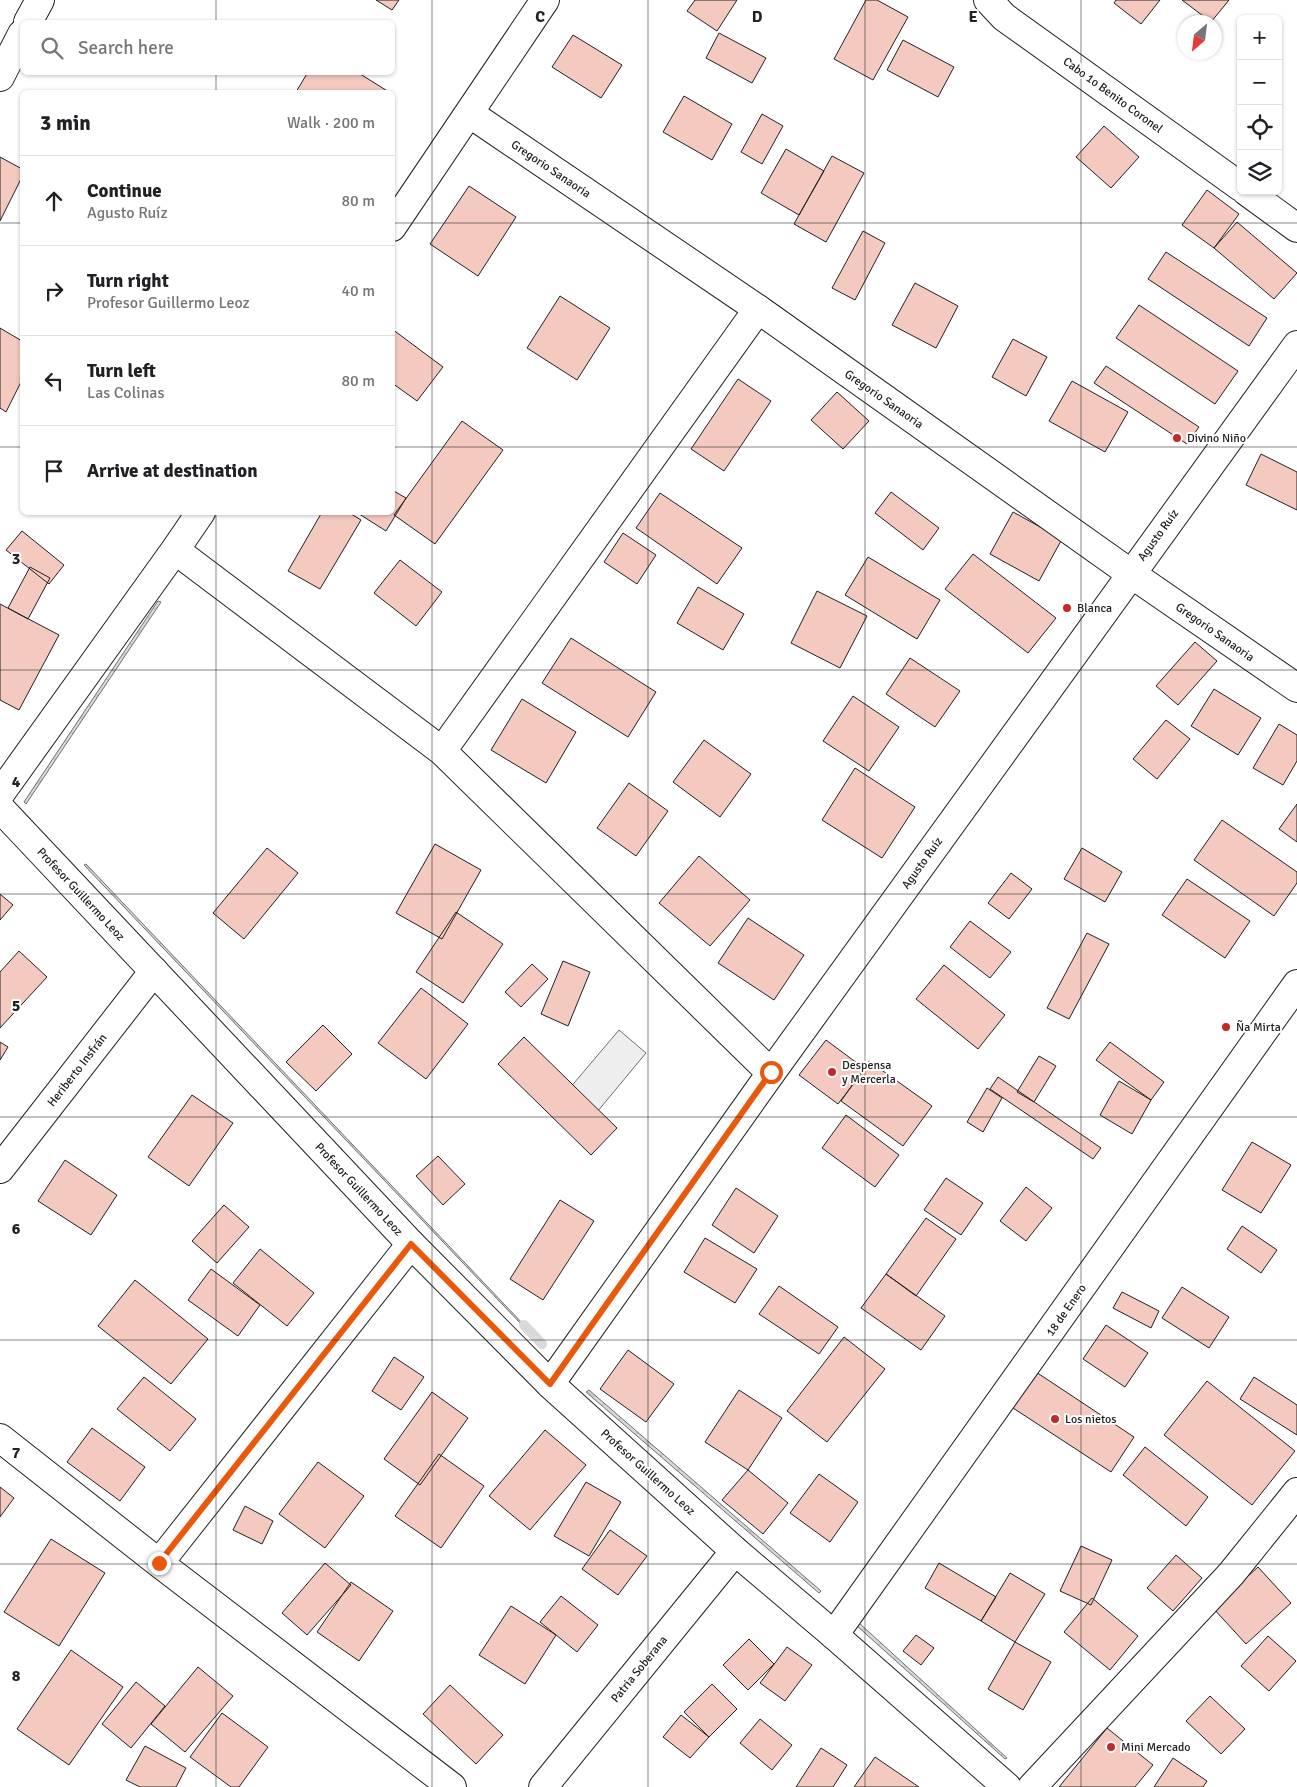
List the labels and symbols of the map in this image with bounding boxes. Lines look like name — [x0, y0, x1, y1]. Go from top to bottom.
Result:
text: C — [535, 7, 545, 27]
text: D — [752, 7, 763, 27]
text: E — [968, 7, 978, 27]
north arrow — [1177, 15, 1222, 60]
street label: Cabo 1o Benito Coronel — [1060, 54, 1166, 137]
street label: Gregorio Sanaoria — [508, 137, 593, 202]
street label: Gregorio Sanaoria — [841, 367, 926, 432]
place label: Divino Niño — [1187, 431, 1246, 446]
marker: Divino Niño — [1171, 432, 1183, 444]
street label: Agusto Ruíz — [1135, 506, 1182, 564]
text: 3 — [12, 549, 20, 569]
street label: Gregorio Sanaoria — [1172, 600, 1257, 665]
place label: Blanca — [1077, 601, 1112, 616]
marker: Blanca — [1061, 602, 1073, 614]
text: 4 — [12, 772, 21, 792]
street label: Agusto Ruíz — [899, 834, 946, 892]
street label: Profesor Guillermo Leoz — [34, 845, 128, 944]
text: 5 — [12, 996, 20, 1016]
place label: Ña Mirta — [1236, 1020, 1281, 1035]
marker: Ña Mirta — [1220, 1021, 1232, 1033]
street label: Heriberto Insfrán — [44, 1031, 111, 1110]
place label: Despensa y Mercerla — [842, 1058, 896, 1087]
route start — [760, 1061, 783, 1084]
marker: Despensa y Mercerla — [826, 1066, 838, 1078]
street label: Profesor Guillermo Leoz — [312, 1140, 406, 1239]
text: 6 — [12, 1219, 21, 1239]
street label: 18 de Enero — [1043, 1281, 1090, 1339]
place label: Los nietos — [1065, 1412, 1116, 1427]
marker: Los nietos — [1049, 1413, 1061, 1425]
street label: Profesor Guillermo Leoz — [597, 1426, 698, 1519]
text: 7 — [12, 1443, 21, 1463]
route end — [148, 1552, 171, 1575]
street label: Patria Soberana — [608, 1633, 671, 1706]
text: 8 — [12, 1666, 21, 1686]
place label: Mini Mercado — [1121, 1740, 1191, 1755]
marker: Mini Mercado — [1105, 1741, 1117, 1753]

